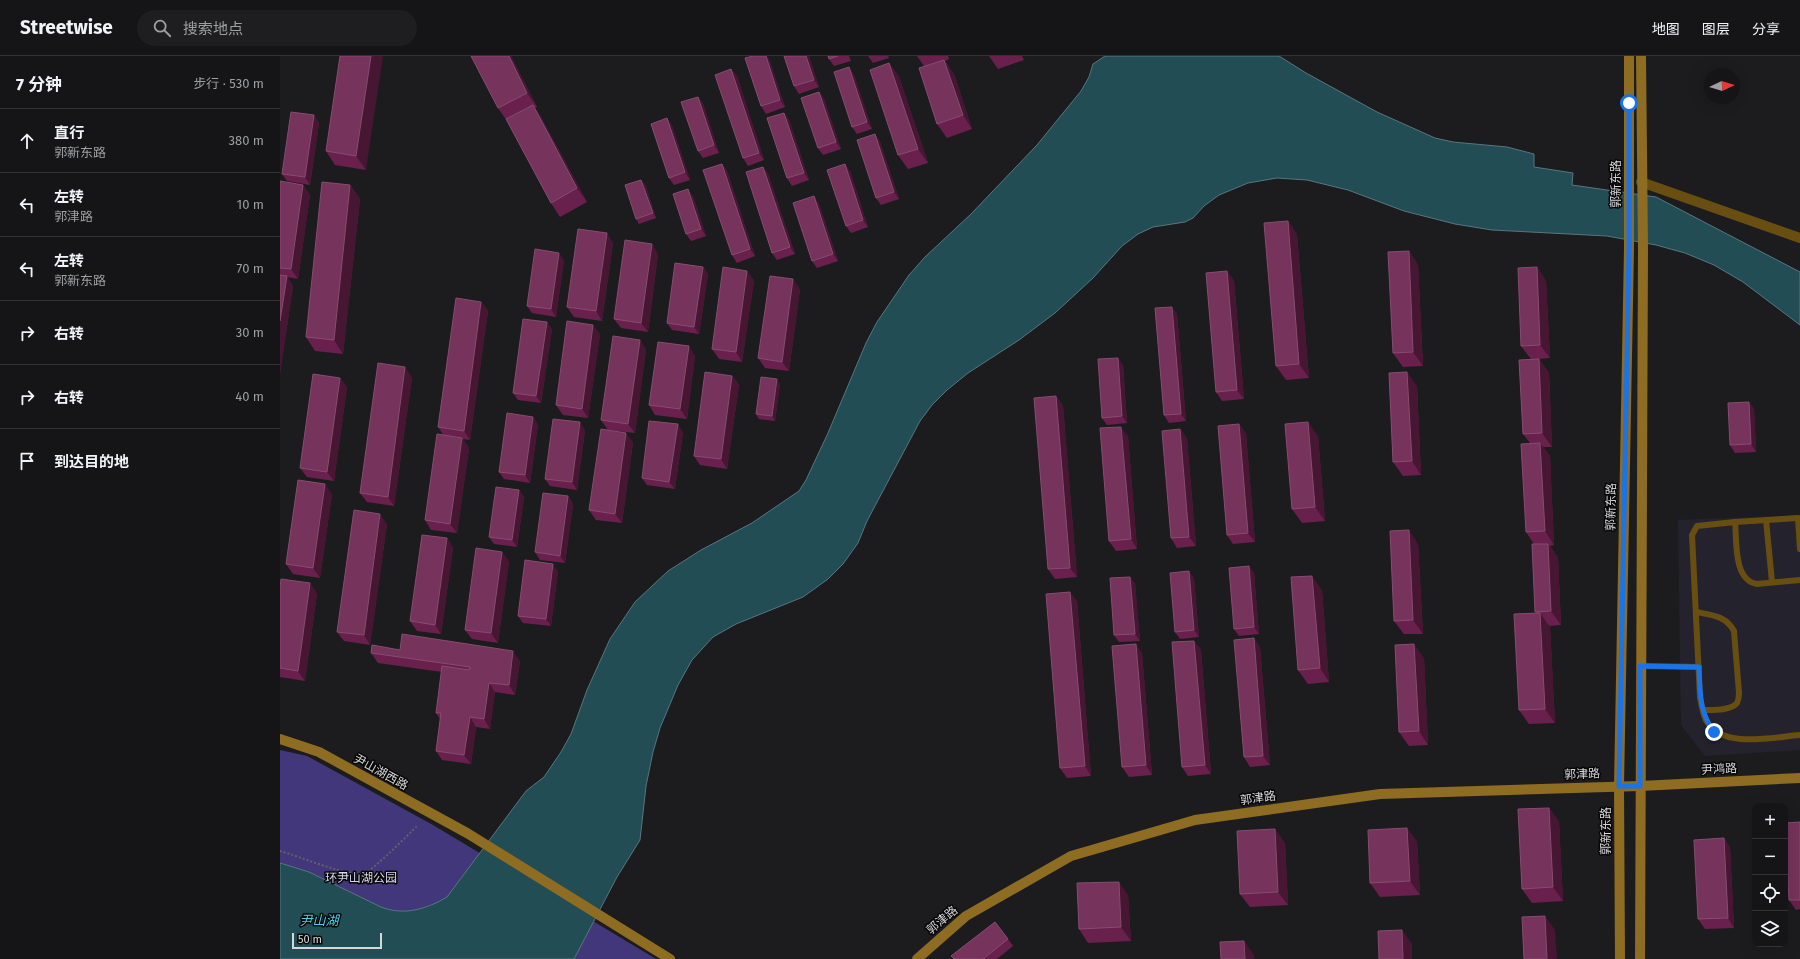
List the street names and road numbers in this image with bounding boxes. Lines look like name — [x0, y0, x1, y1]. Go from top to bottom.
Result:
street label: 郭新东路 — [1609, 160, 1623, 208]
street label: 郭新东路 — [1604, 483, 1618, 531]
street label: 尹山湖西路 — [351, 751, 411, 793]
street label: 尹鸿路 — [1701, 761, 1737, 777]
street label: 郭津路 — [1564, 766, 1600, 782]
street label: 郭津路 — [1239, 789, 1277, 807]
street label: 郭新东路 — [1599, 807, 1613, 855]
street label: 郭津路 — [924, 903, 960, 937]

